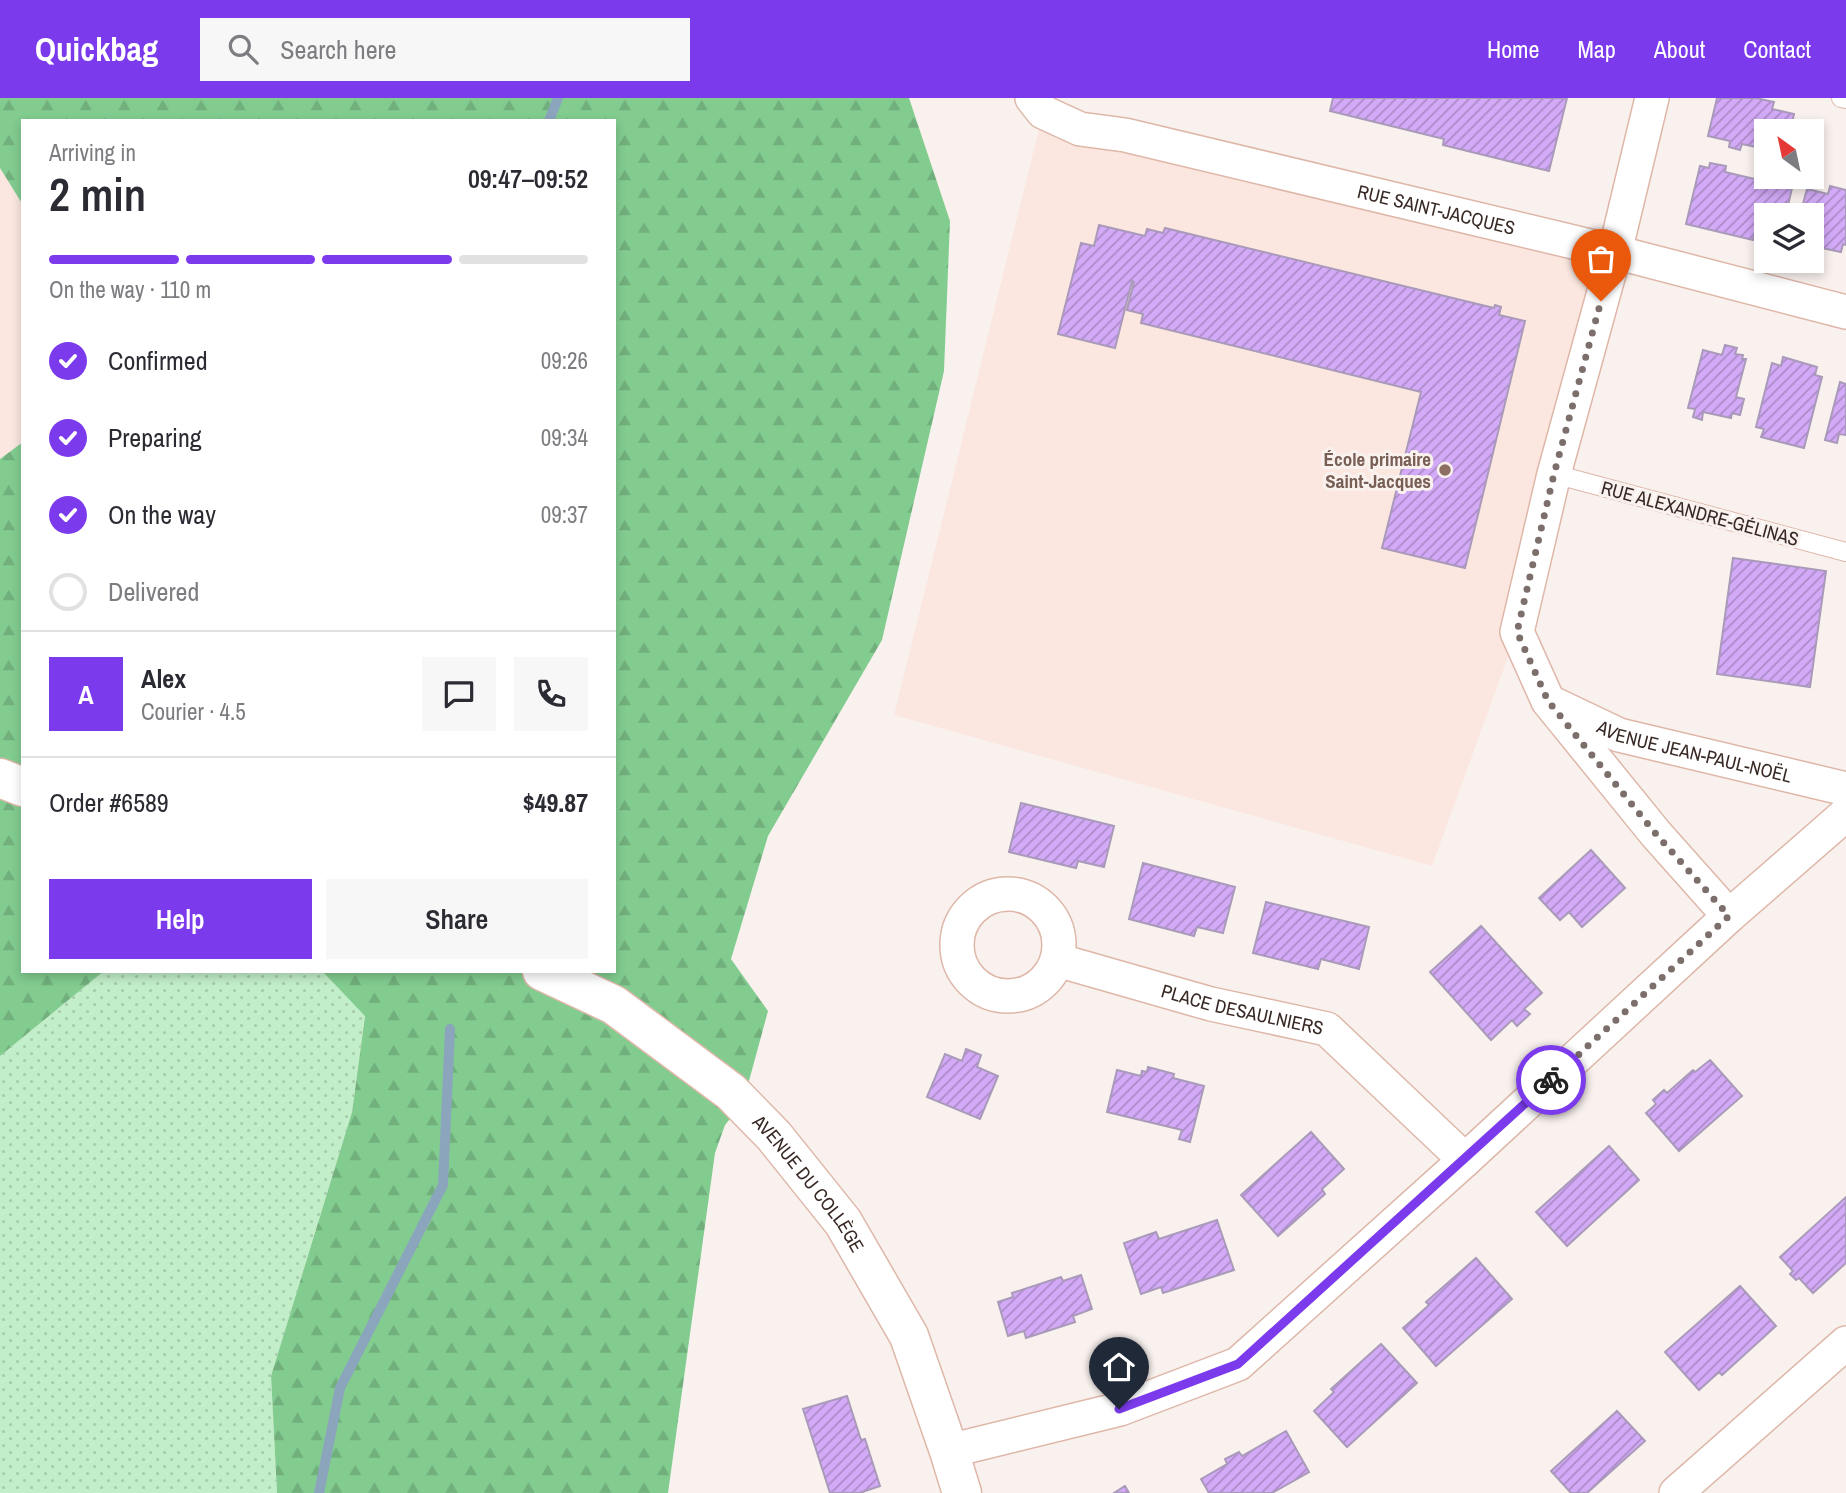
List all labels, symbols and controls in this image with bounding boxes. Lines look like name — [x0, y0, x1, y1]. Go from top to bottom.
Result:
search box — [200, 18, 690, 81]
text: Quickbag — [35, 27, 158, 71]
icon: search — [224, 30, 262, 68]
text: Search here — [280, 32, 396, 67]
text: Home — [1487, 33, 1539, 65]
text: Map — [1577, 33, 1616, 65]
text: About — [1654, 33, 1705, 65]
text: Contact — [1743, 33, 1811, 65]
north arrow — [1754, 119, 1824, 189]
map controls — [1754, 119, 1824, 273]
text: Arriving in — [49, 137, 136, 168]
text: 09:47–09:52 — [468, 161, 588, 196]
text: 2 min — [49, 163, 146, 225]
street label: RUE SAINT-JACQUES — [1355, 178, 1518, 241]
button: layers — [1754, 203, 1824, 273]
pin — [1571, 229, 1631, 301]
icon: bag — [1582, 240, 1620, 278]
text: On the way · 110 m — [49, 274, 211, 305]
icon: check — [49, 342, 87, 380]
text: Confirmed — [108, 343, 208, 378]
text: 09:26 — [541, 345, 588, 376]
icon: check — [49, 419, 87, 457]
text: Preparing — [108, 420, 202, 455]
text: 09:34 — [541, 422, 588, 453]
place label: École primaire Saint-Jacques — [1324, 446, 1431, 494]
marker: École primaire Saint-Jacques — [1437, 462, 1453, 478]
street label: RUE ALEXANDRE-GÉLINAS — [1598, 474, 1802, 552]
icon: check — [49, 496, 87, 534]
text: On the way — [108, 497, 216, 532]
text: 09:37 — [541, 499, 588, 530]
text: Delivered — [108, 574, 199, 609]
button: chat — [422, 657, 496, 731]
button: phone — [514, 657, 588, 731]
text: Alex — [141, 661, 186, 696]
text: A — [78, 677, 94, 712]
text: Courier · 4.5 — [141, 696, 246, 727]
street label: AVENUE JEAN-PAUL-NOËL — [1592, 713, 1795, 789]
text: Order #6589 — [49, 785, 169, 820]
text: $49.87 — [523, 785, 588, 820]
button: Help — [49, 879, 312, 959]
button: Share — [326, 879, 588, 959]
street label: PLACE DESAULNIERS — [1158, 978, 1326, 1041]
courier — [1516, 1045, 1586, 1115]
icon: bike — [1532, 1061, 1570, 1099]
street label: AVENUE DU COLLÈGE — [747, 1108, 871, 1257]
pin — [1089, 1337, 1149, 1409]
icon: home — [1100, 1348, 1138, 1386]

